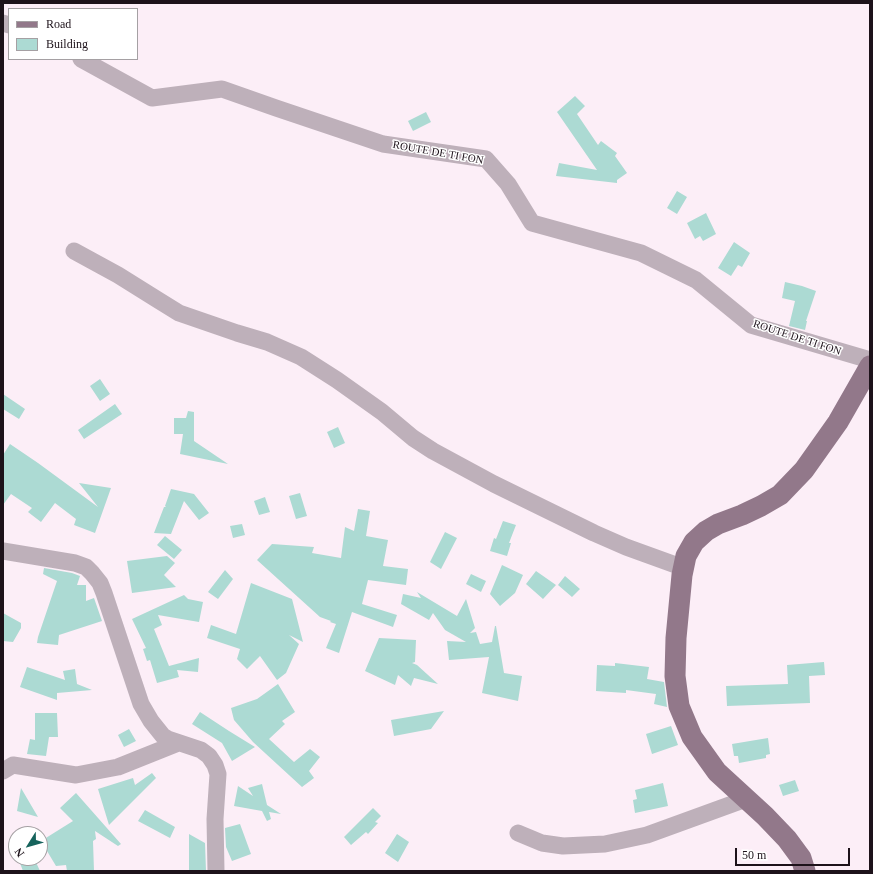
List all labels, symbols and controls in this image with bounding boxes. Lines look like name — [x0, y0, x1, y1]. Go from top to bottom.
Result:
legend — [8, 8, 138, 60]
text: Road — [46, 17, 71, 31]
text: Building — [46, 37, 88, 51]
street label: ROUTE DE TI FON — [392, 139, 484, 167]
street label: ROUTE DE TI FON — [751, 318, 843, 358]
north arrow — [8, 826, 48, 866]
scale bar — [737, 840, 852, 866]
text: N — [12, 846, 26, 859]
text: 50 m — [742, 848, 766, 862]

